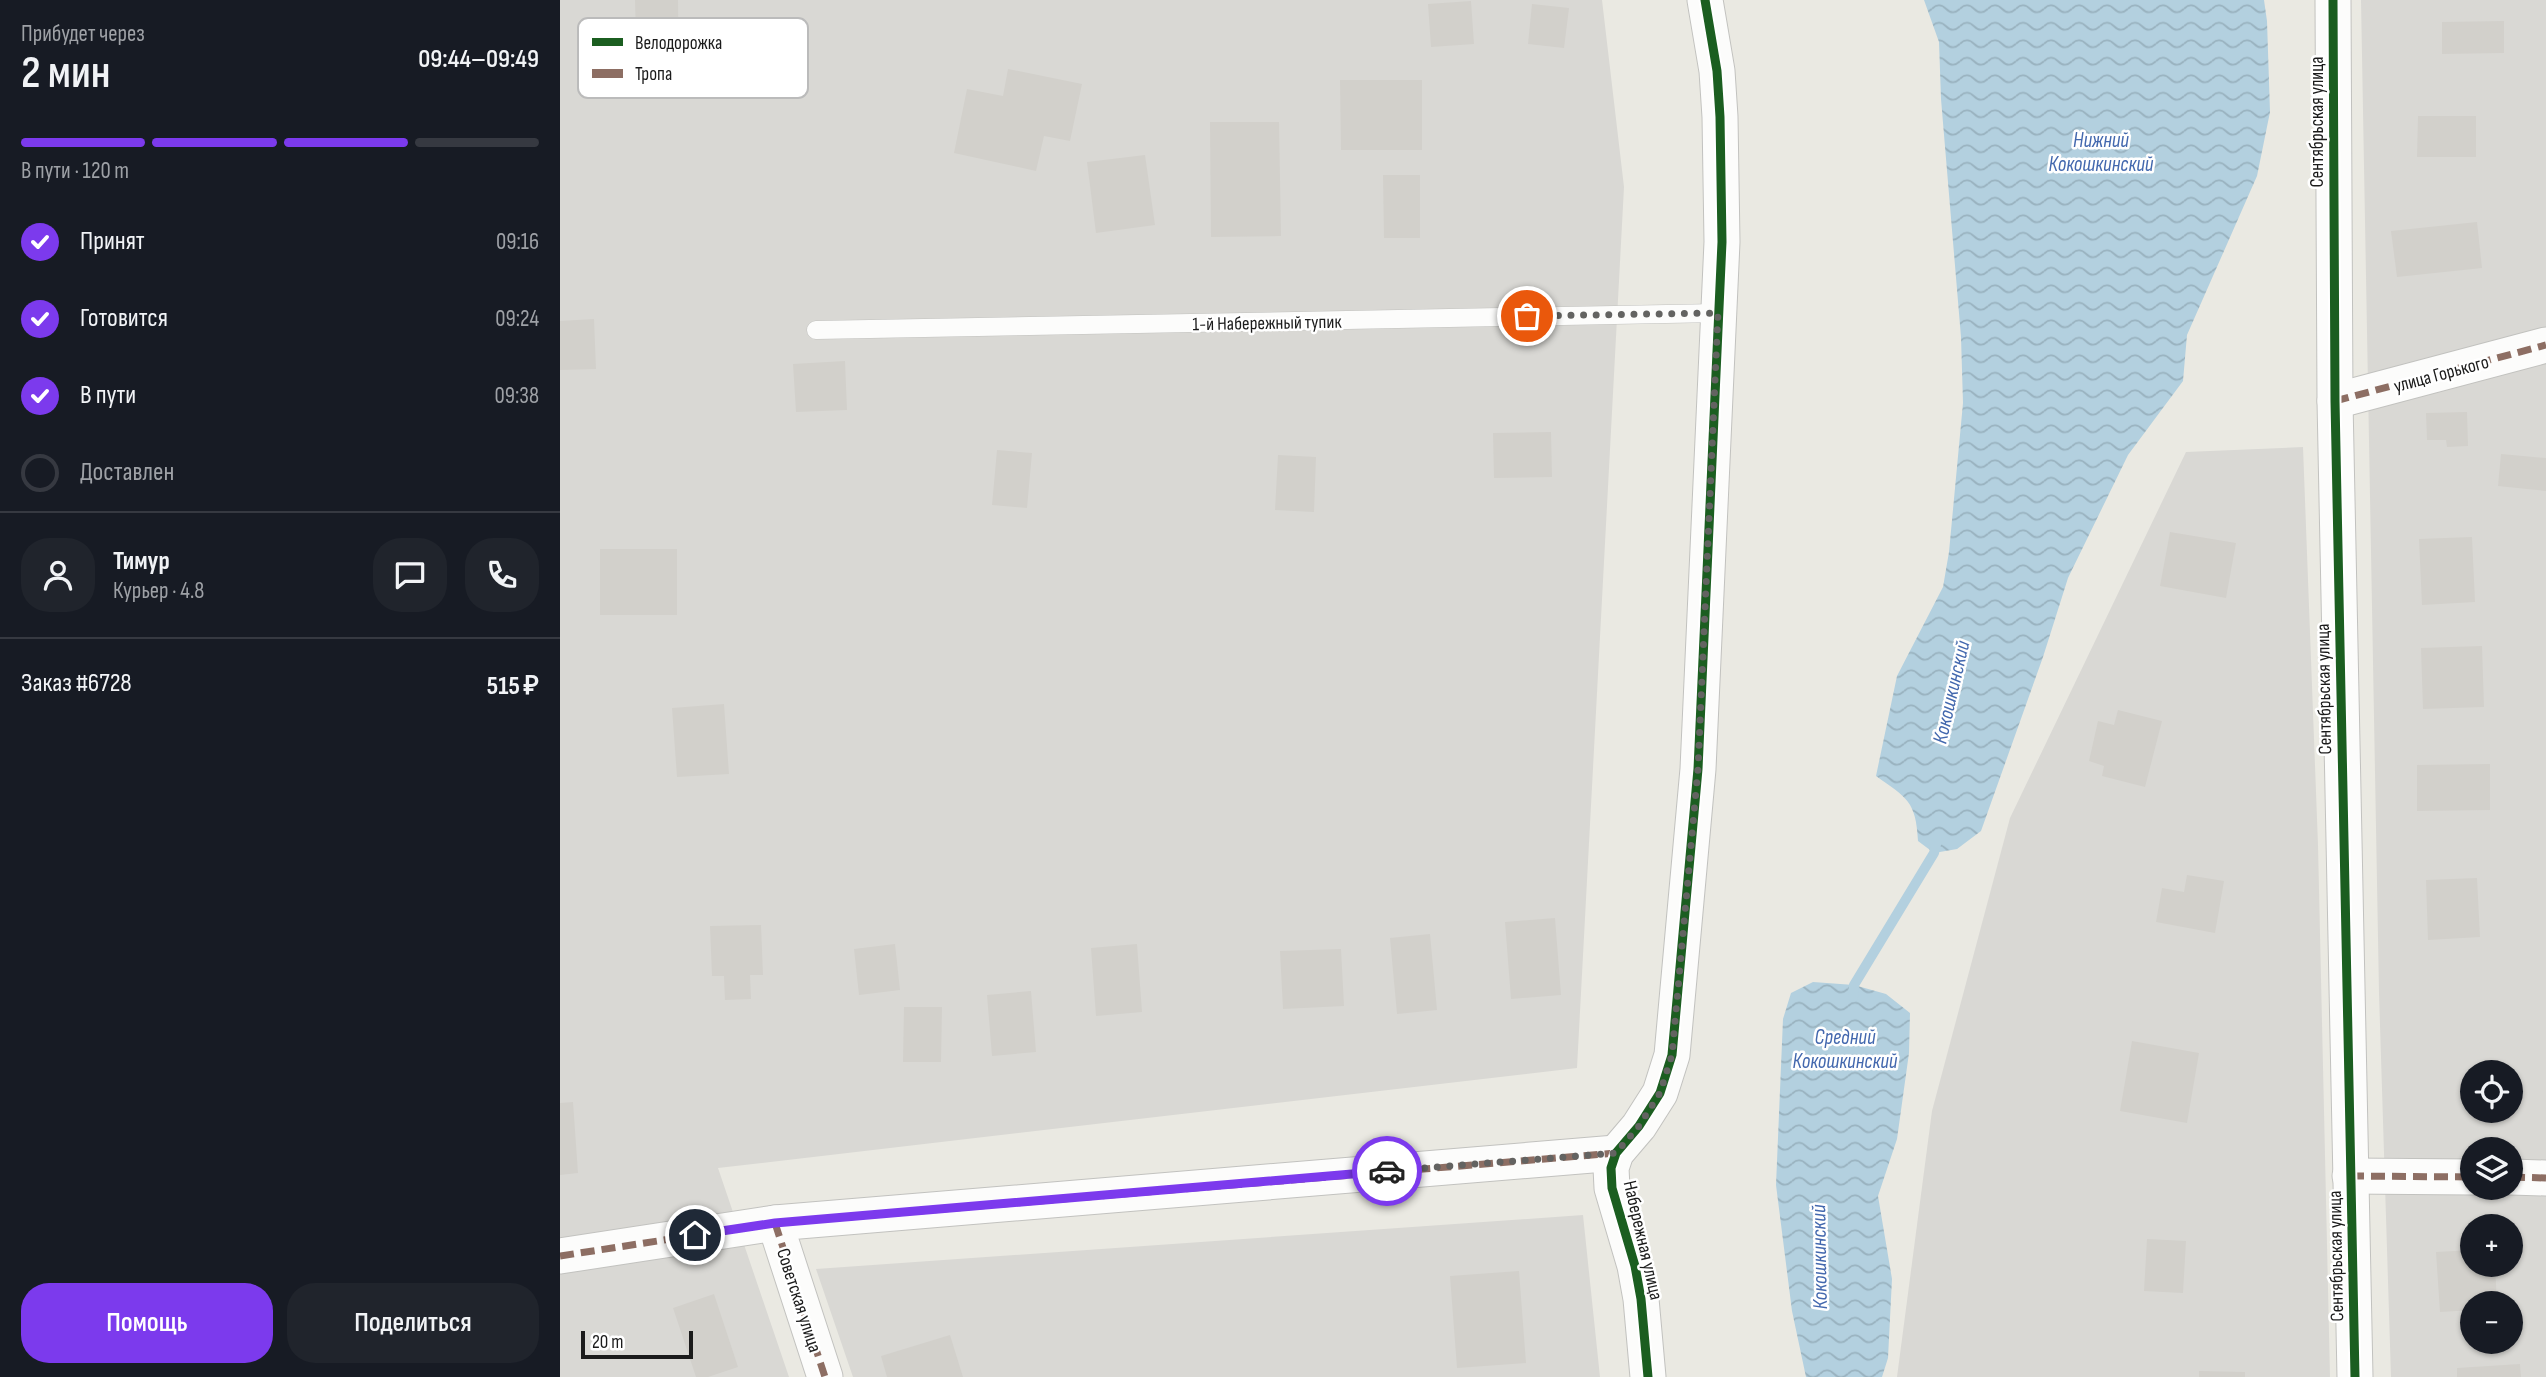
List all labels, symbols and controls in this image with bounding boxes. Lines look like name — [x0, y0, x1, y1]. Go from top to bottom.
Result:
legend — [578, 18, 808, 98]
text: Прибудет через — [21, 20, 145, 48]
text: Велодорожка — [635, 32, 722, 55]
text: 09:44–09:49 — [418, 44, 539, 75]
text: 2 мин — [21, 46, 111, 101]
street label: Сентябрьская улица — [2306, 56, 2329, 188]
text: Тропа — [635, 63, 672, 86]
water label: Нижний Кокошкинский — [2049, 128, 2154, 177]
text: В пути · 120 m — [21, 157, 129, 185]
icon: check — [21, 223, 59, 261]
text: Принят — [80, 226, 145, 257]
text: 09:16 — [496, 228, 539, 256]
pin — [1497, 286, 1557, 346]
icon: bag — [1508, 297, 1546, 335]
icon: check — [21, 300, 59, 338]
text: Готовится — [80, 303, 168, 334]
text: 09:24 — [495, 305, 539, 333]
street label: 1-й Набережный тупик — [1192, 311, 1343, 336]
street label: улица Горького — [2391, 351, 2492, 398]
icon: check — [21, 377, 59, 415]
text: В пути — [80, 380, 136, 411]
text: 09:38 — [494, 382, 539, 410]
text: Доставлен — [80, 457, 174, 488]
button: person — [21, 538, 95, 612]
button: chat — [373, 538, 447, 612]
button: phone — [465, 538, 539, 612]
text: Тимур — [113, 546, 170, 577]
text: Курьер · 4.8 — [113, 577, 204, 605]
street label: Сентябрьская улица — [2312, 623, 2337, 755]
water label: Кокошкинский — [1928, 638, 1976, 746]
text: Заказ #6728 — [21, 668, 132, 699]
text: 515 ₽ — [487, 671, 539, 702]
water label: Средний Кокошкинский — [1793, 1025, 1898, 1074]
map controls — [2460, 1060, 2523, 1354]
button: locate — [2460, 1060, 2523, 1123]
courier — [1352, 1136, 1422, 1206]
button: layers — [2460, 1137, 2523, 1200]
icon: car — [1368, 1152, 1406, 1190]
street label: Набережная улица — [1618, 1178, 1667, 1302]
street label: Сентябрьская улица — [2324, 1190, 2349, 1322]
water label: Кокошкинский — [1806, 1204, 1833, 1310]
pin — [665, 1205, 725, 1265]
button: + — [2460, 1214, 2523, 1277]
icon: home — [676, 1216, 714, 1254]
street label: Советская улица — [771, 1246, 826, 1355]
button: Помощь — [21, 1283, 273, 1363]
button: Поделиться — [287, 1283, 539, 1363]
button: − — [2460, 1291, 2523, 1354]
scale bar — [581, 1328, 693, 1360]
text: 20 m — [592, 1331, 624, 1354]

